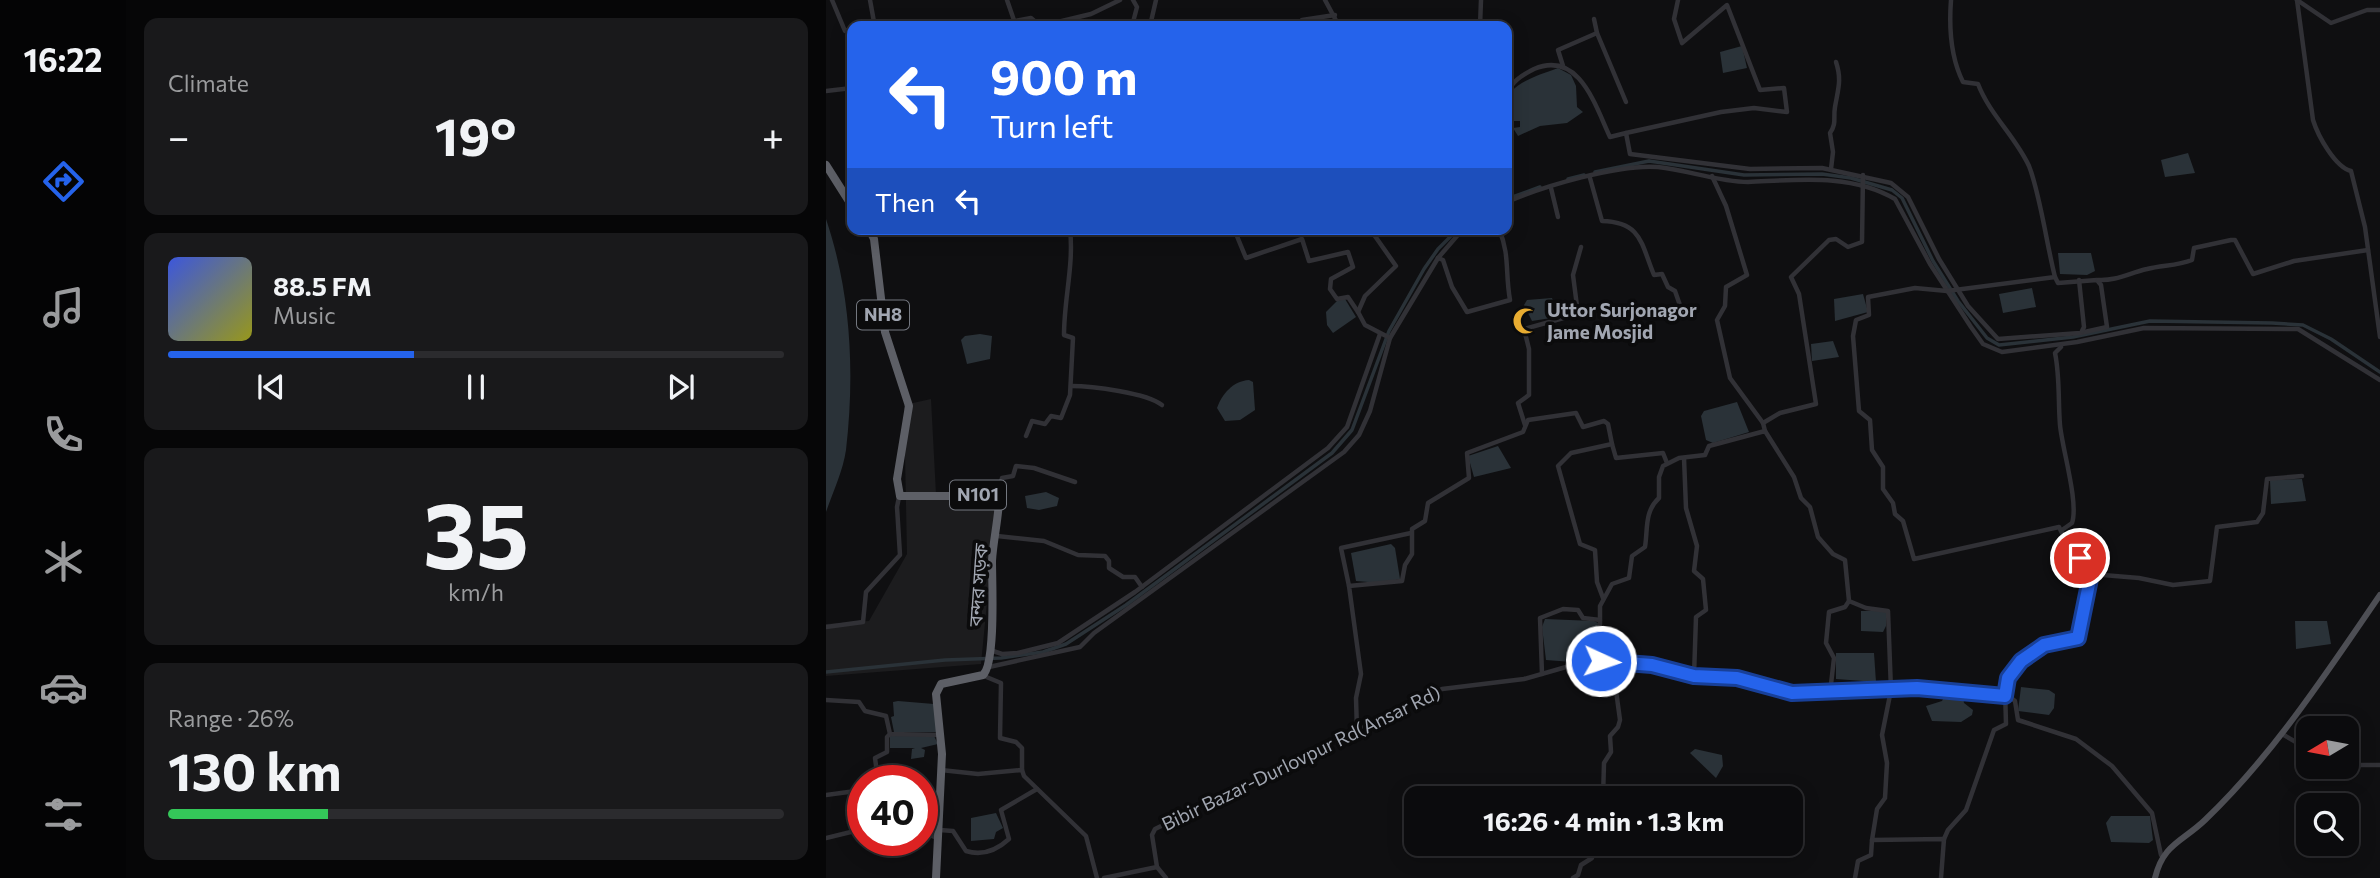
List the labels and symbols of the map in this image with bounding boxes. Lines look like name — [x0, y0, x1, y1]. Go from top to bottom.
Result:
place label: Uttor Surjonagor Jame Mosjid — [1547, 298, 1697, 343]
road number: NH8 — [857, 300, 909, 330]
mosque icon: Uttor Surjonagor Jame Mosjid — [1511, 306, 1541, 336]
road number: N101 — [950, 480, 1006, 509]
pin — [2050, 528, 2110, 588]
street label: বন্দর সড়ক — [963, 542, 992, 628]
position arrow — [1564, 624, 1638, 698]
street label: Bibir Bazar-Durlovpur Rd(Ansar Rd) — [1158, 680, 1444, 835]
north arrow — [2296, 716, 2359, 779]
speed limit sign: 40 — [847, 765, 938, 856]

